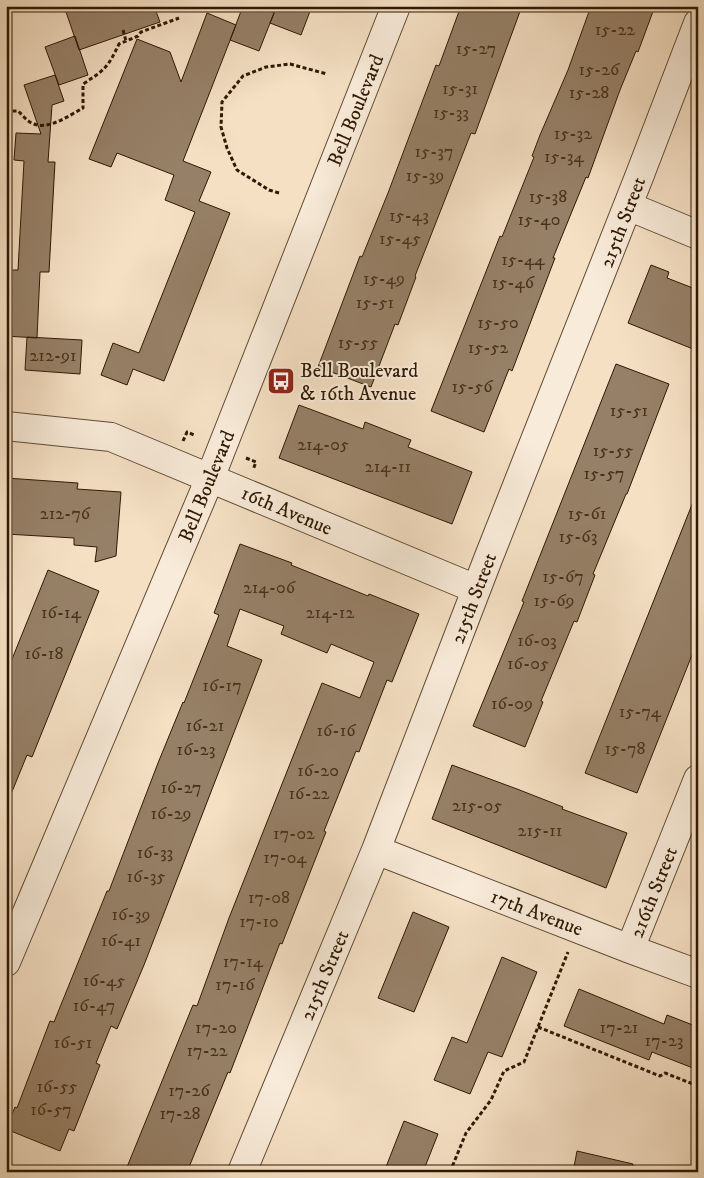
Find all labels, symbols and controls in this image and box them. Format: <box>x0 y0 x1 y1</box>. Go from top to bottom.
house number: 15-22 <box>595 19 635 41</box>
house number: 15-27 <box>456 38 496 60</box>
street label: Bell Boulevard <box>323 51 390 170</box>
house number: 15-26 <box>579 59 620 81</box>
house number: 15-31 <box>442 78 478 100</box>
house number: 15-28 <box>569 82 609 104</box>
house number: 15-33 <box>433 102 469 124</box>
house number: 15-32 <box>554 123 592 145</box>
house number: 15-37 <box>415 141 453 163</box>
house number: 15-34 <box>544 146 585 168</box>
house number: 15-39 <box>406 165 444 187</box>
street label: 215th Street <box>595 173 652 272</box>
house number: 15-38 <box>529 186 567 208</box>
house number: 15-43 <box>389 205 429 227</box>
house number: 15-40 <box>518 209 560 231</box>
house number: 15-45 <box>379 228 421 250</box>
house number: 15-44 <box>501 249 545 271</box>
house number: 15-49 <box>363 268 405 290</box>
house number: 15-46 <box>492 272 535 294</box>
house number: 15-51 <box>356 292 394 314</box>
house number: 15-50 <box>477 312 519 334</box>
house number: 15-55 <box>338 332 378 354</box>
house number: 15-52 <box>468 337 508 359</box>
house number: 212-91 <box>29 345 77 367</box>
place label: Bell Boulevard & 16th Avenue <box>300 359 418 407</box>
bus stop icon: Bell Boulevard & 16th Avenue <box>266 366 296 396</box>
house number: 15-56 <box>451 376 493 398</box>
house number: 15-51 <box>610 400 648 422</box>
street label: Bell Boulevard <box>174 427 241 546</box>
house number: 214-05 <box>297 434 349 456</box>
house number: 15-55 <box>593 440 633 462</box>
house number: 214-11 <box>365 456 411 478</box>
house number: 15-57 <box>583 463 625 485</box>
street label: 16th Avenue <box>237 481 336 542</box>
house number: 212-76 <box>40 503 91 525</box>
house number: 15-61 <box>568 503 606 525</box>
house number: 15-63 <box>559 526 597 548</box>
street label: 215th Street <box>446 549 503 648</box>
house number: 15-67 <box>542 566 584 588</box>
house number: 214-06 <box>243 577 296 599</box>
house number: 15-69 <box>533 590 575 612</box>
house number: 16-14 <box>41 602 82 624</box>
house number: 214-12 <box>306 602 354 624</box>
house number: 16-03 <box>517 630 557 652</box>
house number: 16-18 <box>25 643 63 665</box>
house number: 16-05 <box>507 653 549 675</box>
house number: 16-17 <box>202 675 242 697</box>
house number: 16-09 <box>491 693 533 715</box>
house number: 15-74 <box>619 701 662 723</box>
house number: 16-21 <box>186 715 224 737</box>
house number: 16-16 <box>316 720 356 742</box>
house number: 15-78 <box>604 738 646 760</box>
house number: 16-23 <box>177 739 215 761</box>
house number: 16-20 <box>297 760 339 782</box>
house number: 16-27 <box>160 777 202 799</box>
house number: 16-22 <box>289 783 330 805</box>
house number: 215-05 <box>452 795 502 817</box>
house number: 16-29 <box>150 803 192 825</box>
house number: 215-11 <box>518 820 562 842</box>
house number: 17-02 <box>273 823 315 845</box>
house number: 16-33 <box>137 842 173 864</box>
street label: 216th Street <box>625 843 684 942</box>
house number: 17-04 <box>263 847 307 869</box>
house number: 16-35 <box>127 866 165 888</box>
street label: 17th Avenue <box>487 884 586 942</box>
house number: 17-08 <box>248 887 290 909</box>
house number: 16-39 <box>112 904 150 926</box>
house number: 17-10 <box>239 911 279 933</box>
street label: 215th Street <box>295 927 356 1024</box>
house number: 16-41 <box>101 930 141 952</box>
house number: 17-14 <box>223 951 264 973</box>
house number: 16-45 <box>83 970 125 992</box>
house number: 17-16 <box>215 974 255 996</box>
house number: 16-47 <box>73 995 115 1017</box>
house number: 17-20 <box>195 1017 237 1039</box>
house number: 17-21 <box>600 1017 638 1039</box>
house number: 17-23 <box>645 1030 683 1052</box>
house number: 16-51 <box>54 1032 92 1054</box>
house number: 17-22 <box>186 1040 228 1062</box>
house number: 16-55 <box>36 1076 78 1098</box>
house number: 17-26 <box>168 1080 210 1102</box>
house number: 16-57 <box>30 1099 72 1121</box>
house number: 17-28 <box>159 1103 201 1125</box>

